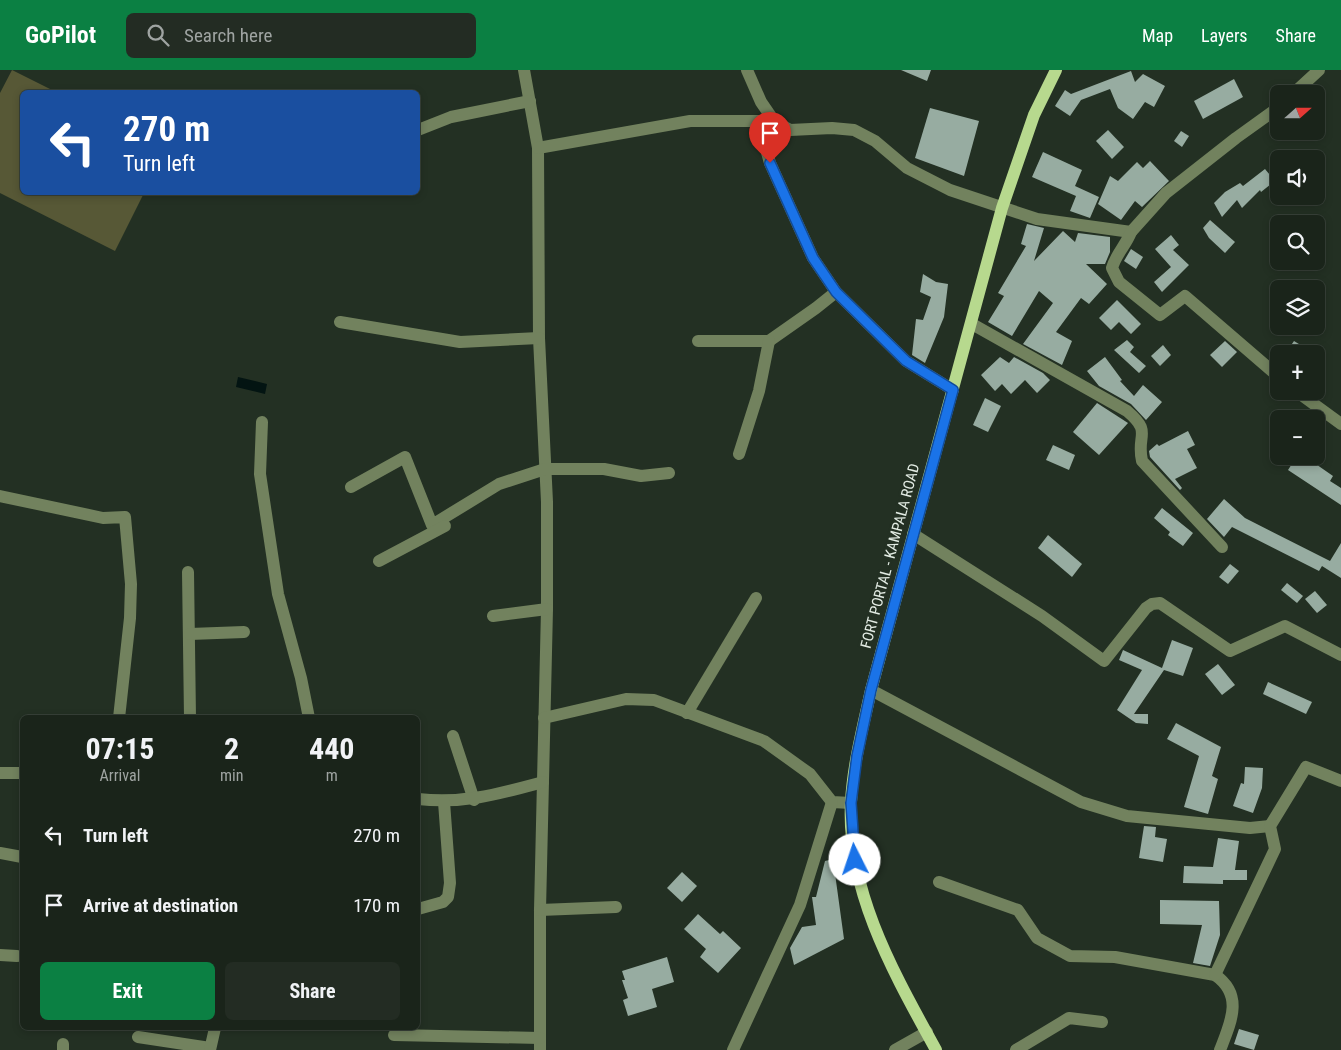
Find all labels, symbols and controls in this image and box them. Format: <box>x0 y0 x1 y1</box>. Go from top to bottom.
search box <box>126 13 476 58</box>
text: GoPilot <box>25 21 96 49</box>
icon: search <box>144 21 172 49</box>
text: Search here <box>184 24 272 47</box>
text: Map <box>1142 25 1173 46</box>
text: Layers <box>1201 25 1248 46</box>
text: Share <box>1276 25 1316 46</box>
north arrow <box>1270 85 1325 140</box>
map controls <box>1270 85 1325 465</box>
text: 270 m <box>123 109 210 150</box>
icon: left <box>40 110 105 175</box>
pin <box>749 112 791 163</box>
icon: arrive <box>756 119 784 147</box>
button: sound <box>1270 150 1325 205</box>
text: Turn left <box>123 151 195 176</box>
button: search <box>1270 215 1325 270</box>
button: layers <box>1270 280 1325 335</box>
button: + <box>1270 345 1325 400</box>
button: − <box>1270 410 1325 465</box>
street label: FORT PORTAL - KAMPALA ROAD <box>857 462 923 650</box>
text: 07:15 <box>86 731 154 766</box>
text: 2 <box>224 731 239 766</box>
text: 440 <box>309 731 354 766</box>
text: Arrival <box>100 766 140 785</box>
text: min <box>220 766 243 785</box>
text: m <box>326 766 338 785</box>
icon: left <box>40 821 68 849</box>
text: Turn left <box>83 824 148 847</box>
text: 270 m <box>353 824 400 847</box>
position arrow <box>828 833 880 885</box>
icon: arrive <box>40 891 68 919</box>
text: Arrive at destination <box>83 894 238 917</box>
text: 170 m <box>353 894 400 917</box>
button: Exit <box>40 962 215 1020</box>
button: Share <box>225 962 400 1020</box>

